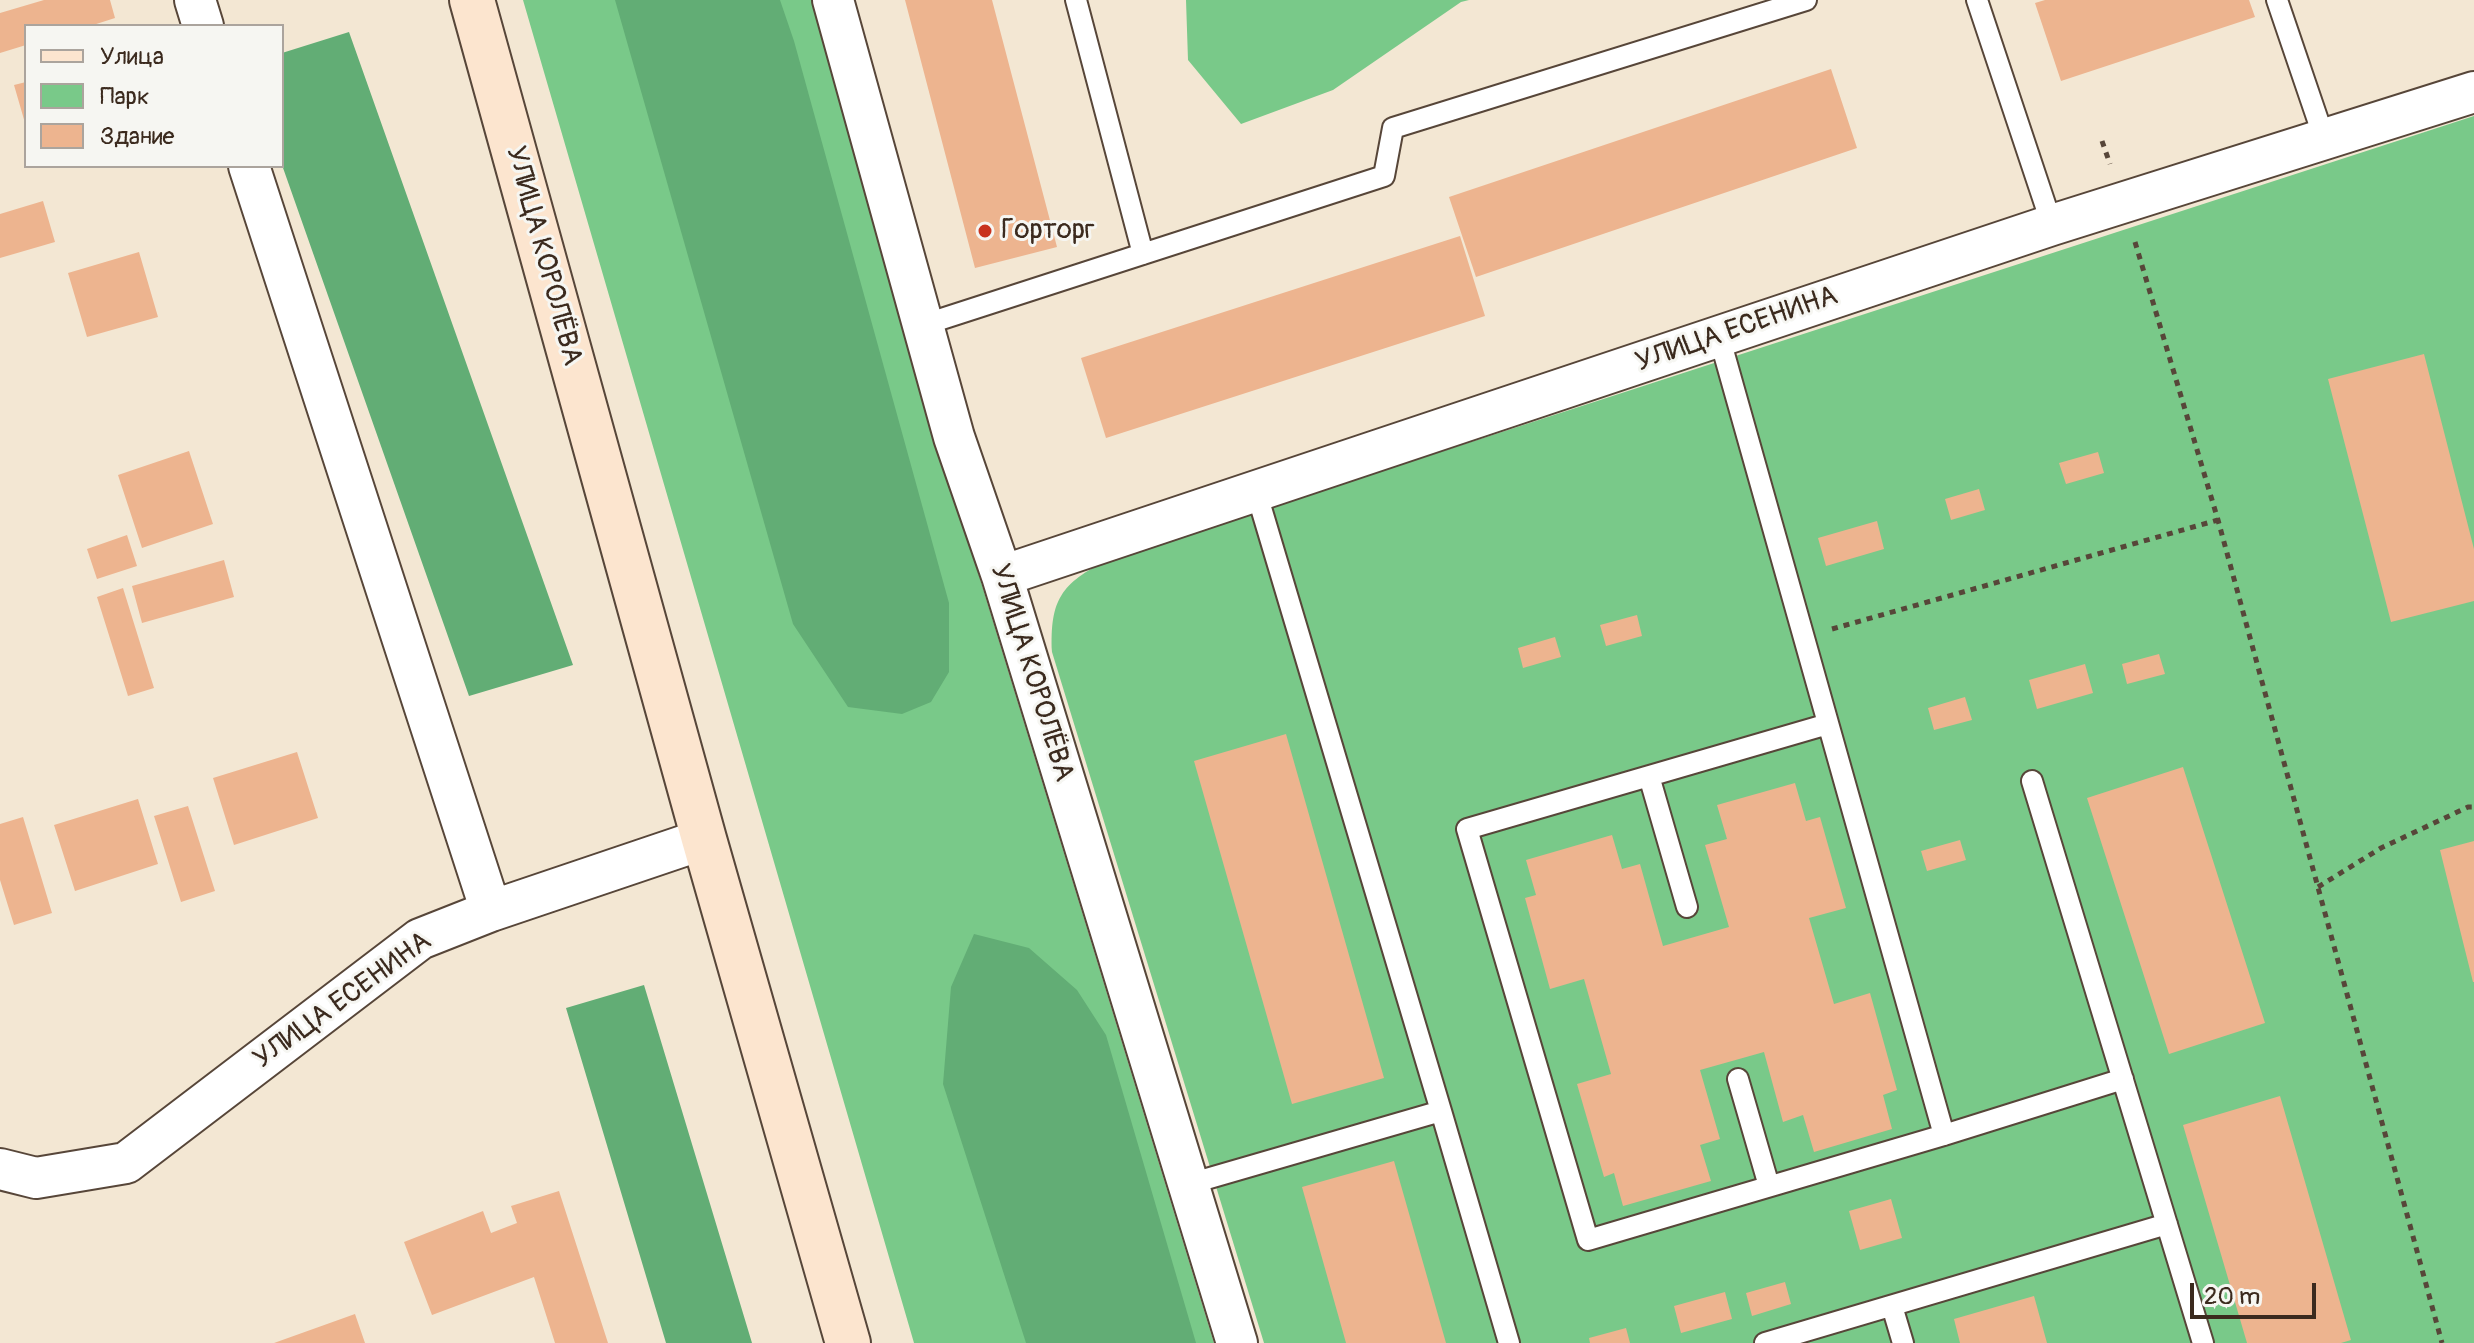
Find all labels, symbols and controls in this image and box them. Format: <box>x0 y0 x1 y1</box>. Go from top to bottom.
legend <box>24 24 284 168</box>
text: Улица <box>100 42 164 71</box>
text: Парк <box>100 82 149 111</box>
text: Здание <box>100 122 174 151</box>
street label: УЛИЦА КОРОЛЁВА <box>498 143 588 369</box>
place label: Горторг <box>1001 214 1094 248</box>
marker: Горторг <box>976 222 994 240</box>
street label: УЛИЦА ЕСЕНИНА <box>1632 280 1842 380</box>
street label: УЛИЦА КОРОЛЁВА <box>982 560 1080 786</box>
street label: УЛИЦА ЕСЕНИНА <box>248 925 438 1077</box>
scale bar <box>2194 1267 2320 1317</box>
text: 20 m <box>2204 1282 2260 1311</box>

